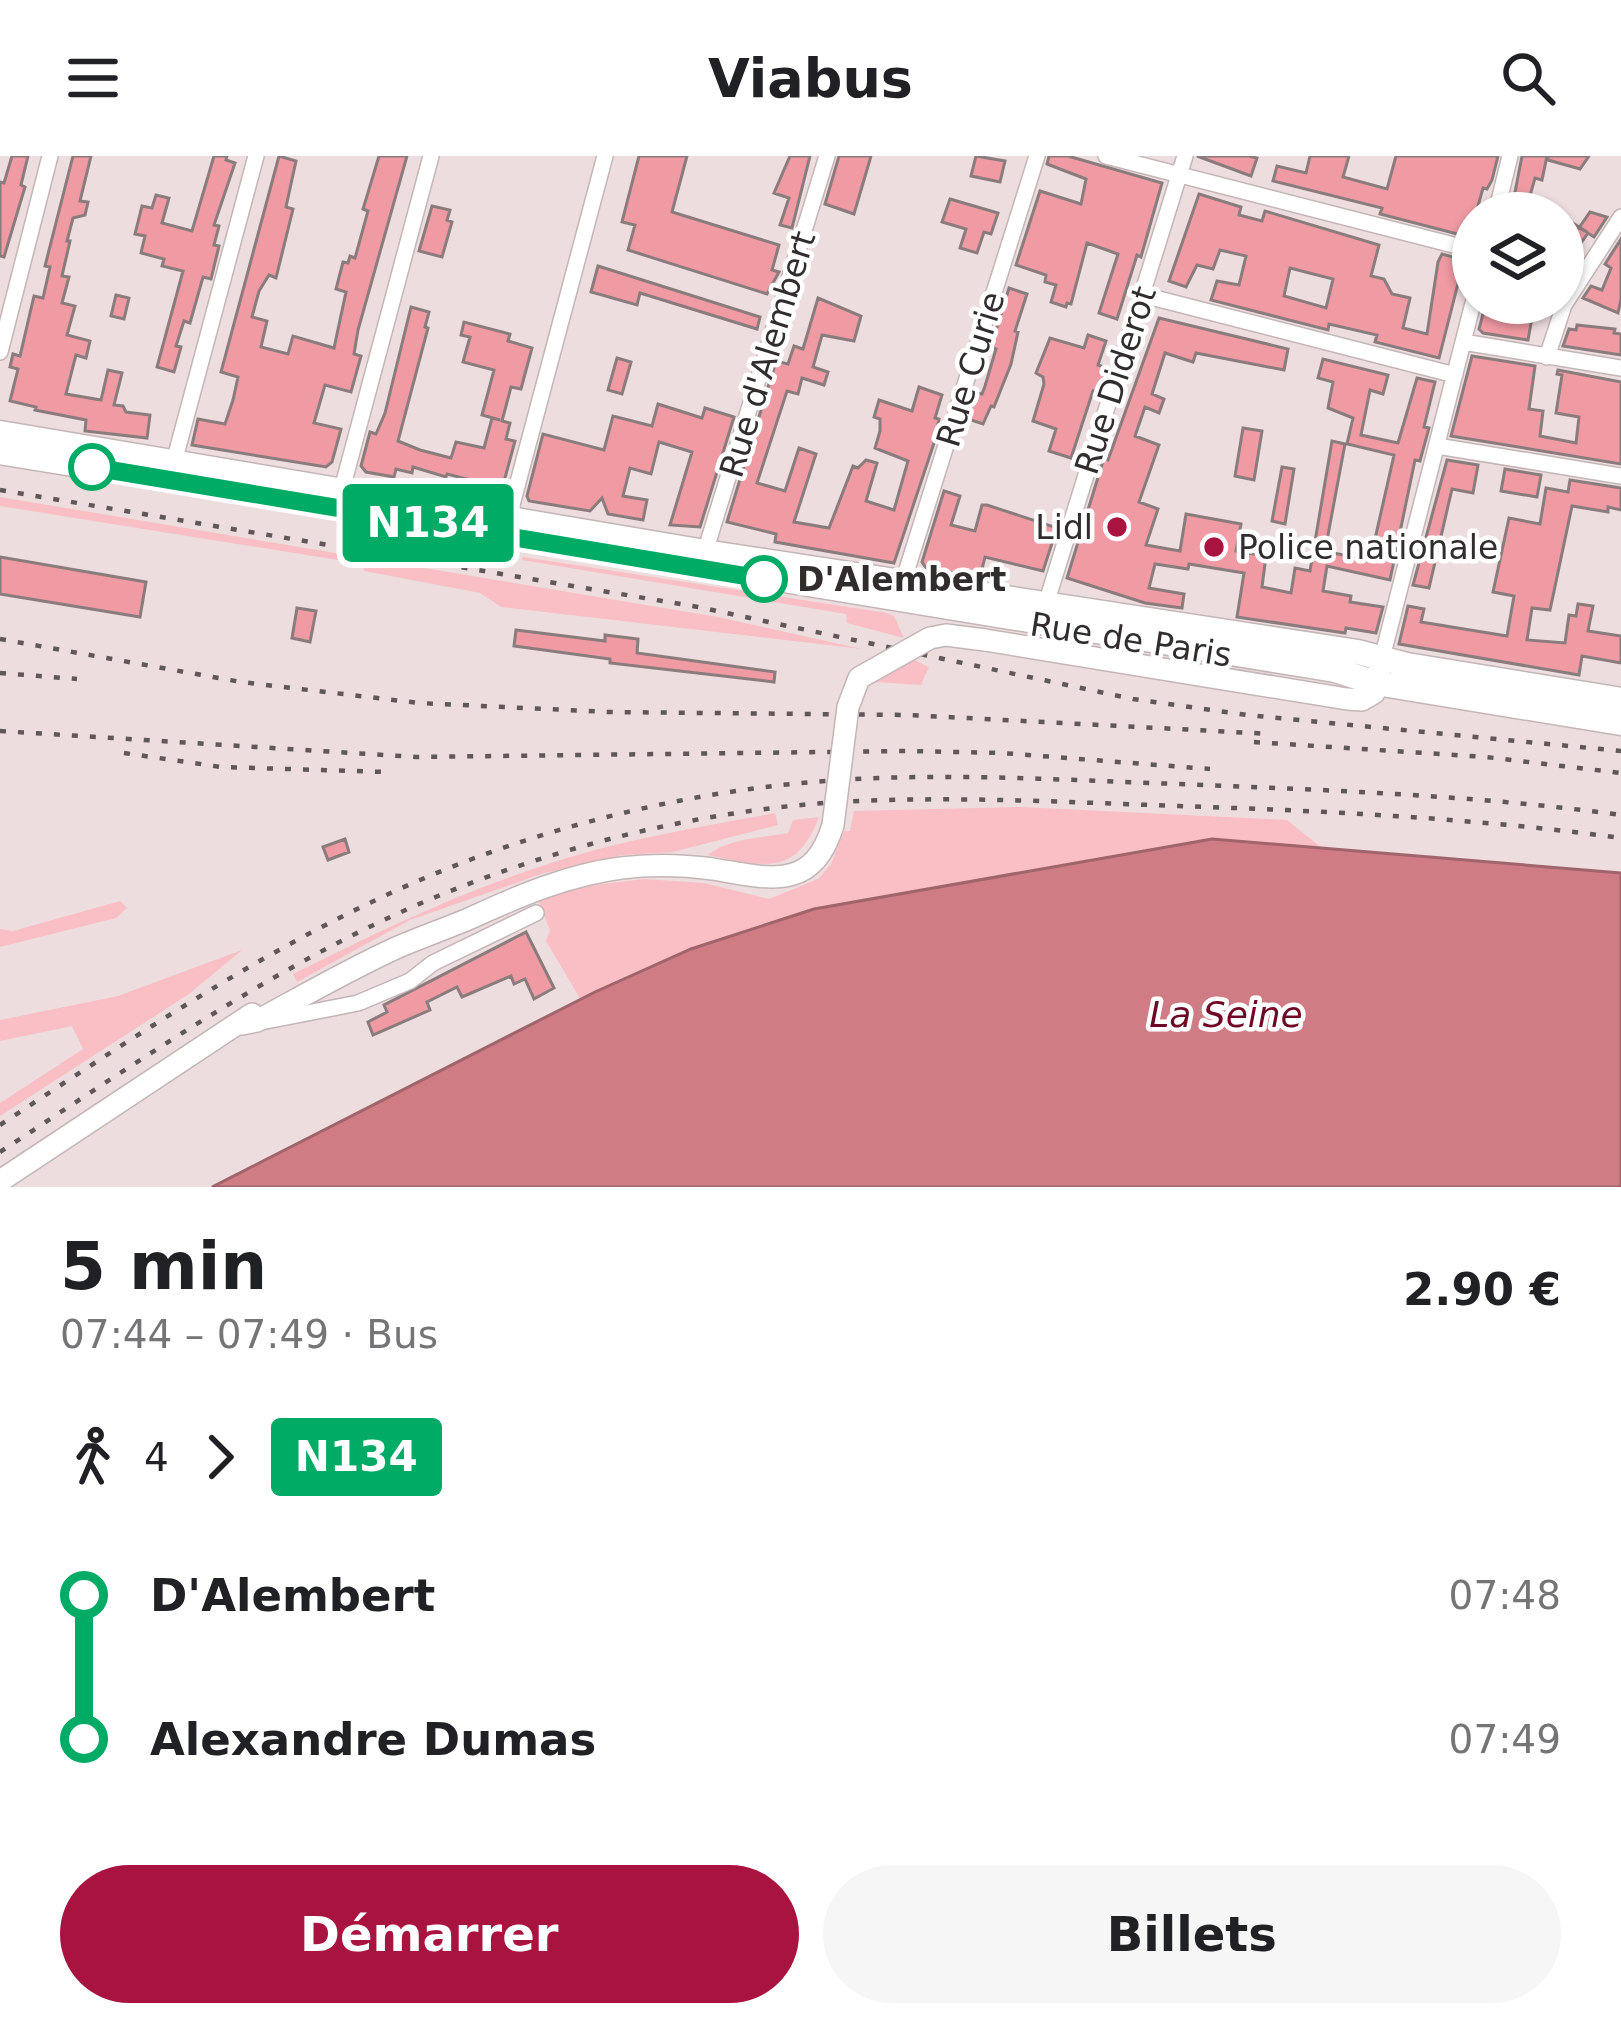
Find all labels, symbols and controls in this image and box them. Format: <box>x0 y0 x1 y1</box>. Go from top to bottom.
icon: menu <box>60 45 126 111</box>
icon: search <box>1495 45 1561 111</box>
text: Viabus <box>708 47 913 110</box>
map controls <box>1452 192 1584 324</box>
button: layers <box>1452 192 1584 324</box>
street label: Rue d'Alembert <box>712 226 823 482</box>
street label: Rue Diderot <box>1067 281 1164 479</box>
street label: Rue Curie <box>928 287 1013 451</box>
unlabelled marker <box>70 445 114 489</box>
line badge: N134 <box>344 484 512 562</box>
text: N134 <box>367 498 489 547</box>
place label: Lidl <box>1035 508 1093 547</box>
marker: Lidl <box>1104 514 1130 540</box>
place label: Police nationale <box>1238 528 1498 567</box>
marker: Police nationale <box>1201 534 1227 560</box>
marker: D'Alembert <box>742 557 786 601</box>
place label: D'Alembert <box>797 560 1006 599</box>
street label: Rue de Paris <box>1027 604 1234 675</box>
water label: La Seine <box>1149 994 1303 1035</box>
text: 5 min <box>60 1228 267 1305</box>
text: 2.90 € <box>1403 1263 1561 1316</box>
text: 07:44 – 07:49 · Bus <box>60 1312 438 1357</box>
icon: walk <box>60 1424 126 1490</box>
icon: forward <box>187 1424 253 1490</box>
text: N134 <box>295 1432 418 1481</box>
text: 4 <box>144 1435 169 1480</box>
text: D'Alembert <box>150 1569 435 1622</box>
text: 07:48 <box>1449 1573 1561 1618</box>
text: Alexandre Dumas <box>150 1713 596 1766</box>
text: 07:49 <box>1449 1717 1561 1762</box>
button: Démarrer <box>60 1865 799 2003</box>
button: Billets <box>823 1865 1561 2003</box>

